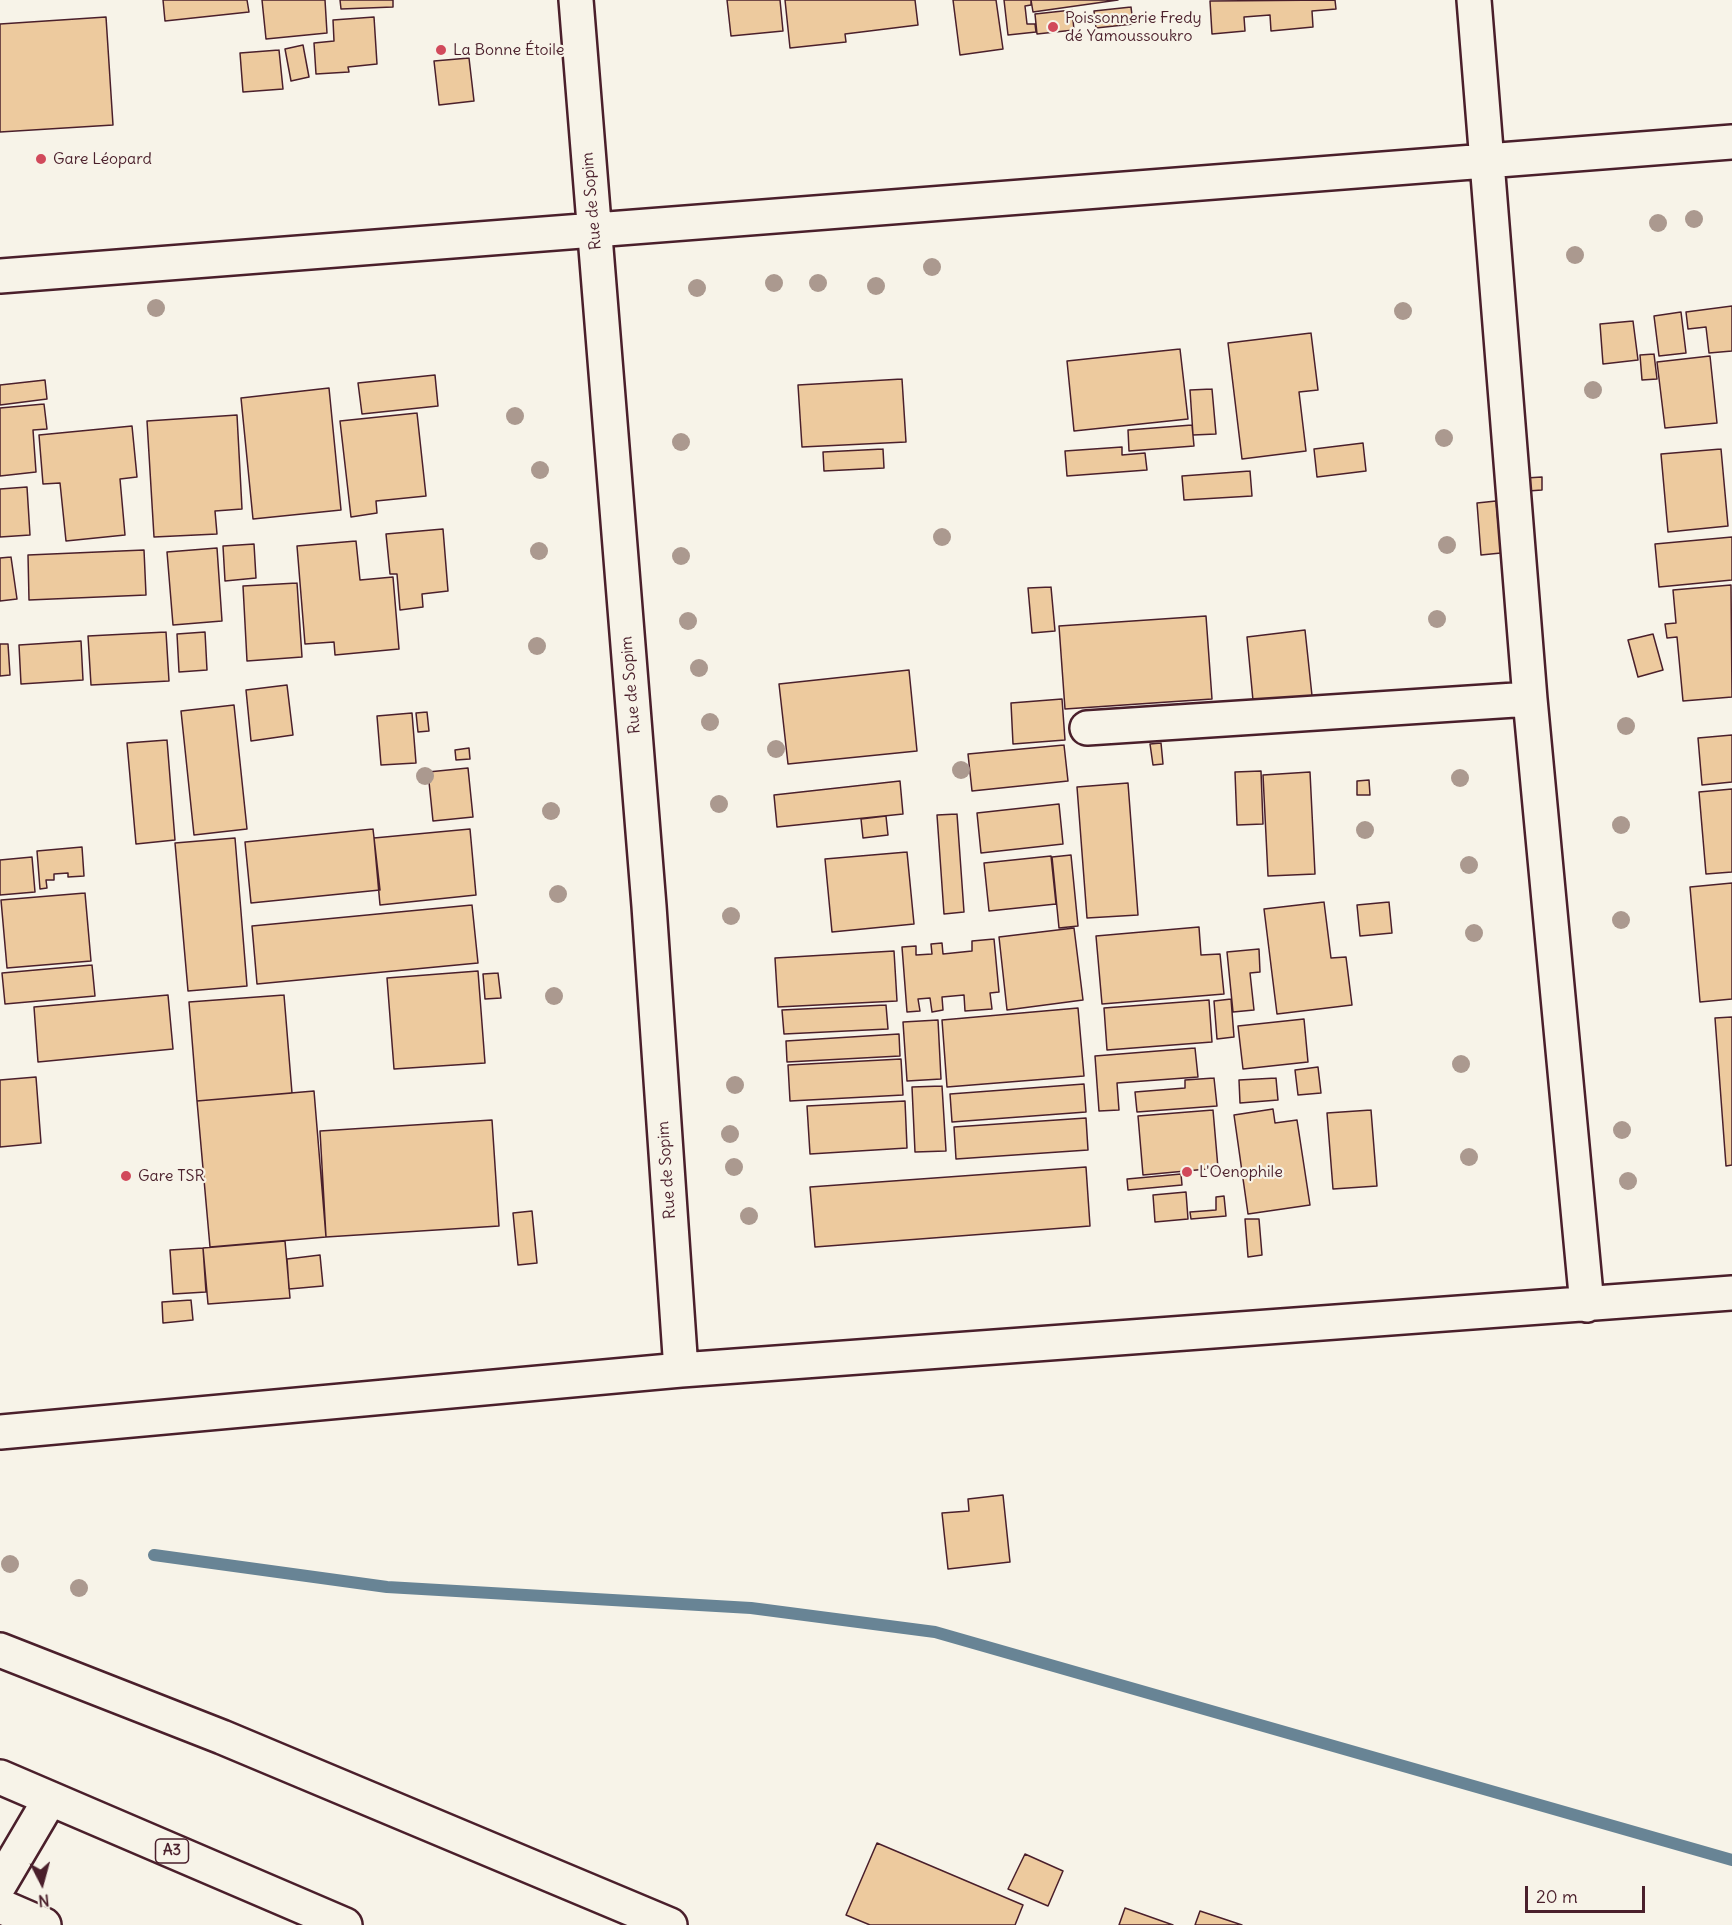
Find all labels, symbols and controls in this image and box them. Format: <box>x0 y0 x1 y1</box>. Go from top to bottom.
place label: Poissonnerie Fredy dé Yamoussoukro <box>1065 8 1202 46</box>
marker: Poissonnerie Fredy dé Yamoussoukro <box>1046 20 1060 34</box>
place label: La Bonne Étoile <box>453 40 564 60</box>
marker: La Bonne Étoile <box>434 43 448 57</box>
place label: Gare Léopard <box>53 149 152 169</box>
street label: Rue de Sopim <box>578 151 606 251</box>
marker: Gare Léopard <box>34 152 48 166</box>
street label: Rue de Sopim <box>617 635 645 735</box>
street label: Rue de Sopim <box>654 1120 680 1220</box>
place label: L'Oenophile <box>1199 1162 1283 1182</box>
marker: L'Oenophile <box>1180 1165 1194 1179</box>
place label: Gare TSR <box>138 1166 205 1186</box>
marker: Gare TSR <box>119 1169 133 1183</box>
road number: A3 <box>156 1839 188 1863</box>
north arrow <box>12 1853 72 1913</box>
scale bar <box>1528 1874 1648 1912</box>
text: 20 m <box>1536 1885 1578 1908</box>
text: N <box>37 1890 50 1911</box>

